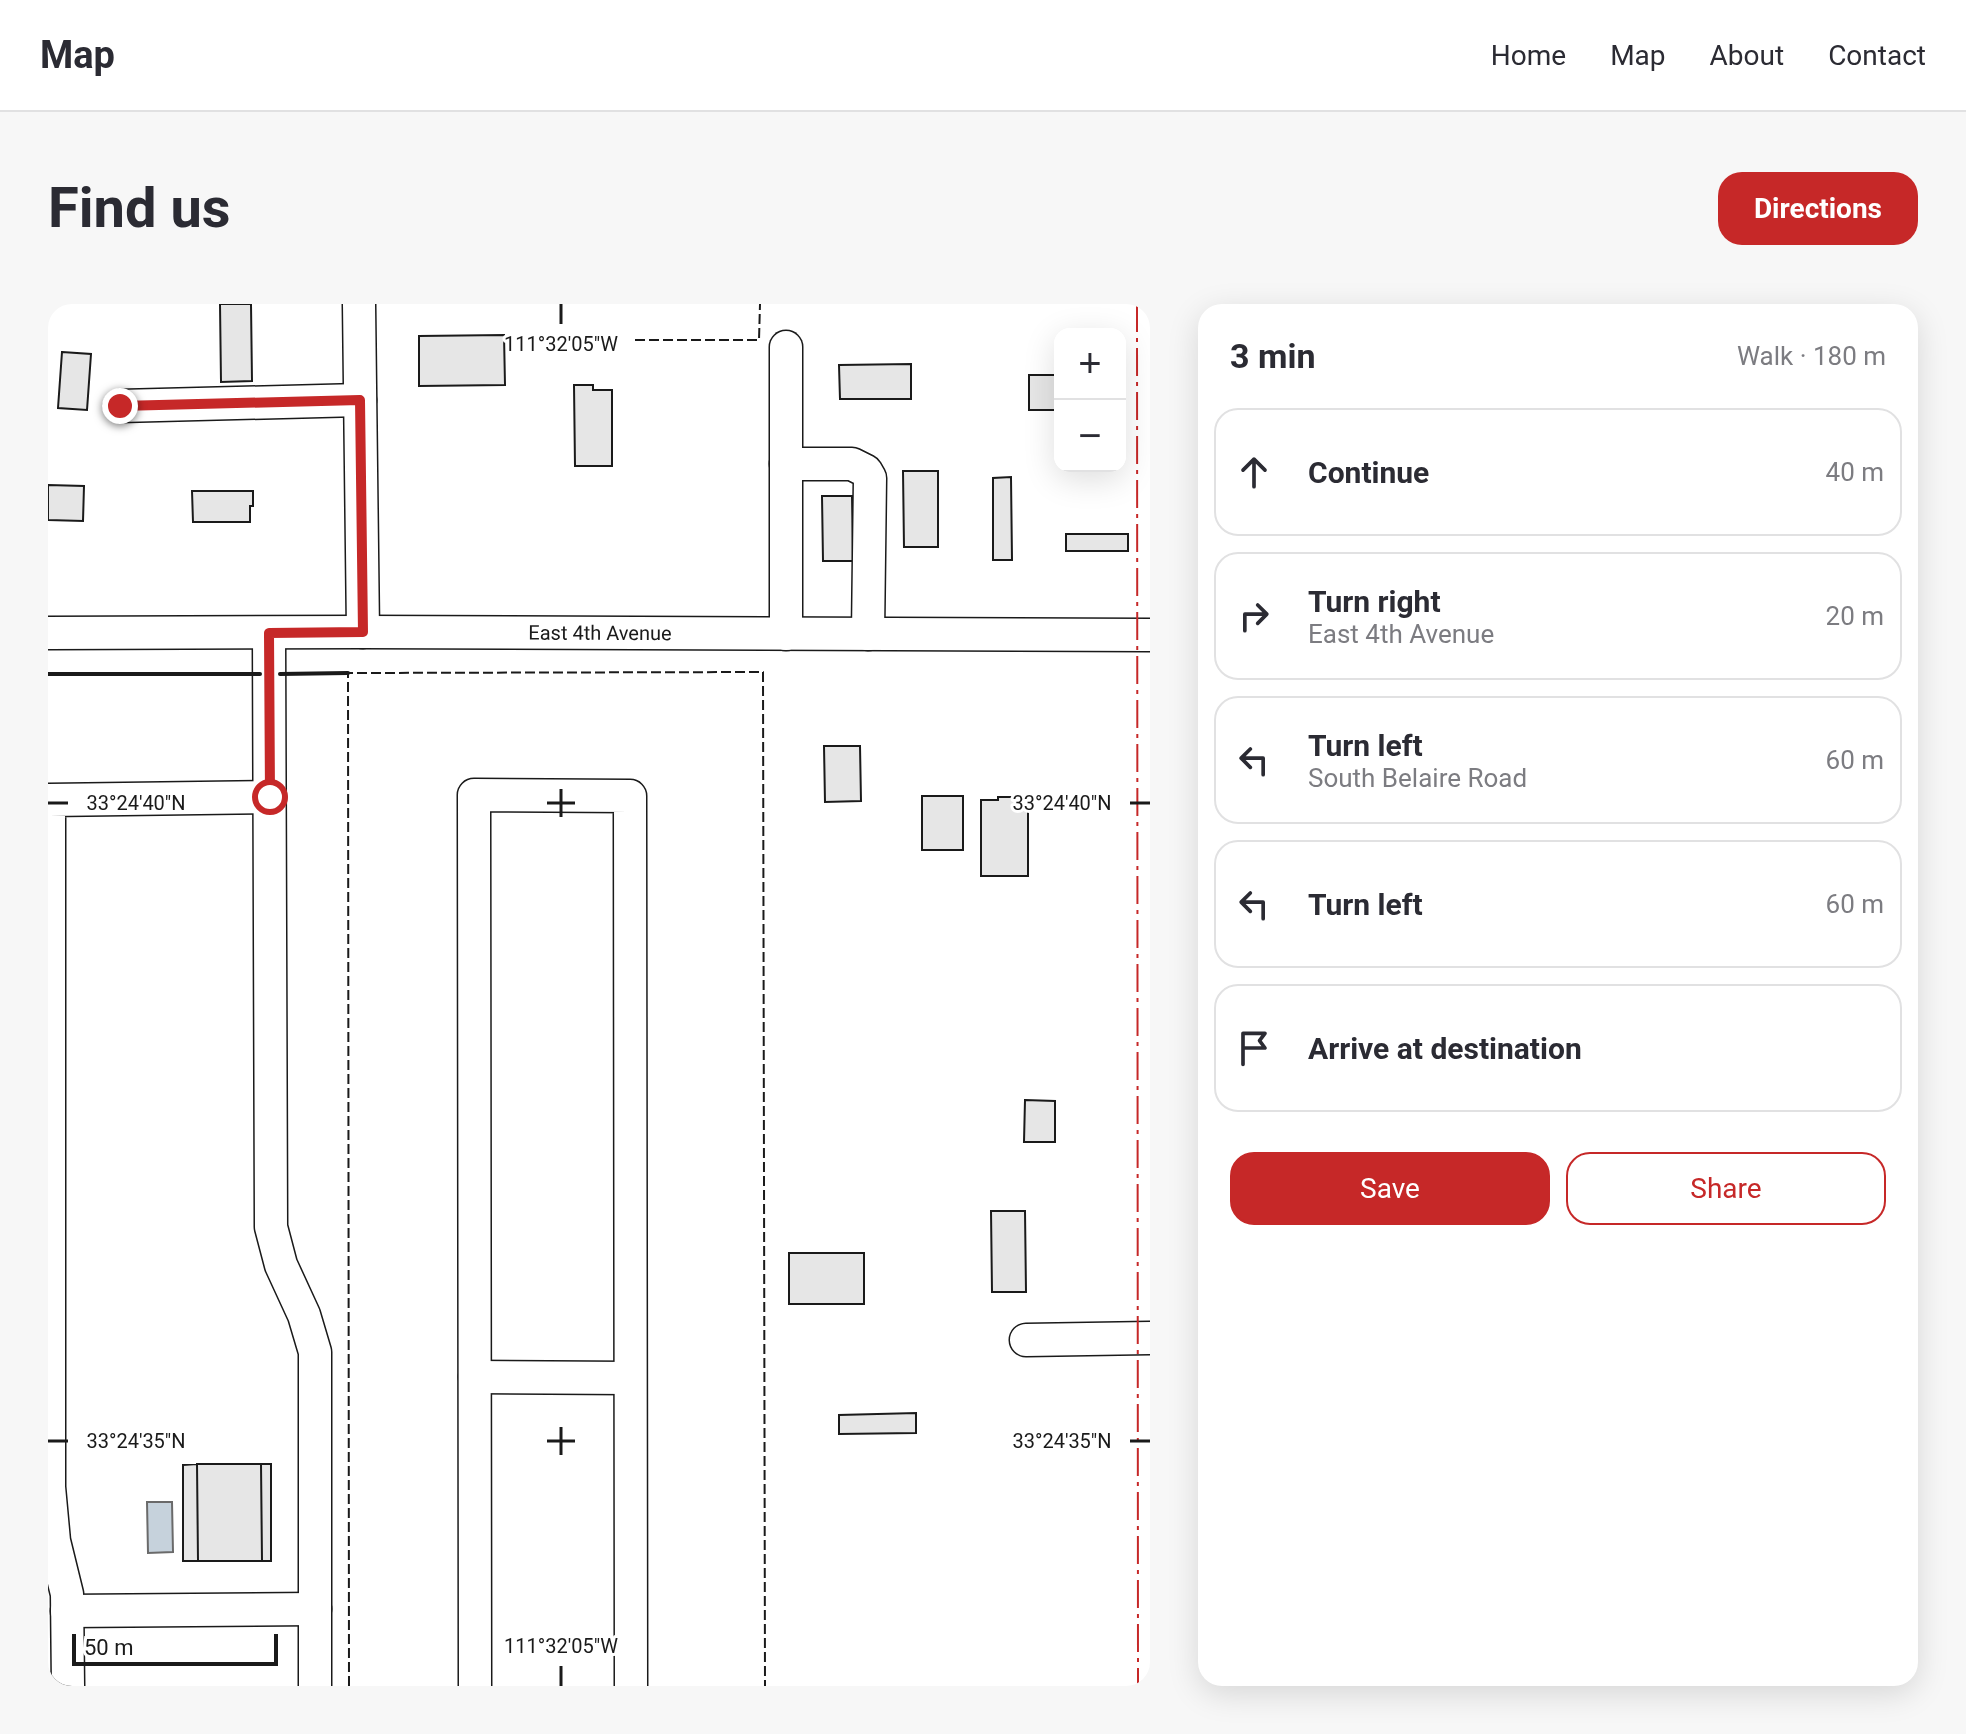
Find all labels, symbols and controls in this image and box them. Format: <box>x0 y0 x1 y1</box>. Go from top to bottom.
text: Map <box>40 33 115 77</box>
text: Home <box>1491 39 1566 72</box>
text: Map <box>1610 39 1666 72</box>
text: About <box>1710 39 1784 72</box>
text: Contact <box>1828 39 1926 72</box>
button: Directions <box>1718 172 1918 245</box>
text: Find us <box>48 175 231 241</box>
map controls <box>1054 328 1126 472</box>
button: + <box>1054 328 1126 400</box>
text: 111°32'05"W <box>504 332 618 356</box>
text: 3 min <box>1230 336 1315 376</box>
text: Walk · 180 m <box>1737 341 1886 371</box>
route end <box>102 388 138 424</box>
button: − <box>1054 400 1126 472</box>
icon: ahead <box>1232 450 1276 494</box>
text: Continue <box>1308 455 1429 490</box>
text: 40 m <box>1826 457 1884 487</box>
text: Turn right <box>1308 584 1441 619</box>
icon: right <box>1232 594 1276 638</box>
text: 20 m <box>1826 601 1884 631</box>
text: East 4th Avenue <box>1308 619 1494 649</box>
street label: East 4th Avenue <box>528 621 672 645</box>
text: Turn left <box>1308 728 1423 763</box>
icon: left <box>1232 738 1276 782</box>
text: 60 m <box>1826 745 1884 775</box>
text: South Belaire Road <box>1308 763 1527 793</box>
route start <box>252 779 288 815</box>
text: 33°24'40"N <box>86 791 186 815</box>
text: 33°24'40"N <box>1012 791 1112 815</box>
icon: left <box>1232 882 1276 926</box>
text: Turn left <box>1308 887 1423 922</box>
text: 60 m <box>1826 889 1884 919</box>
icon: arrive <box>1232 1026 1276 1070</box>
text: Arrive at destination <box>1308 1031 1582 1066</box>
button: Save <box>1230 1152 1550 1225</box>
button: Share <box>1566 1152 1886 1225</box>
text: 33°24'35"N <box>86 1429 186 1453</box>
text: 33°24'35"N <box>1012 1429 1112 1453</box>
scale bar <box>72 1630 278 1666</box>
text: 111°32'05"W <box>504 1634 618 1658</box>
text: 50 m <box>84 1635 133 1660</box>

